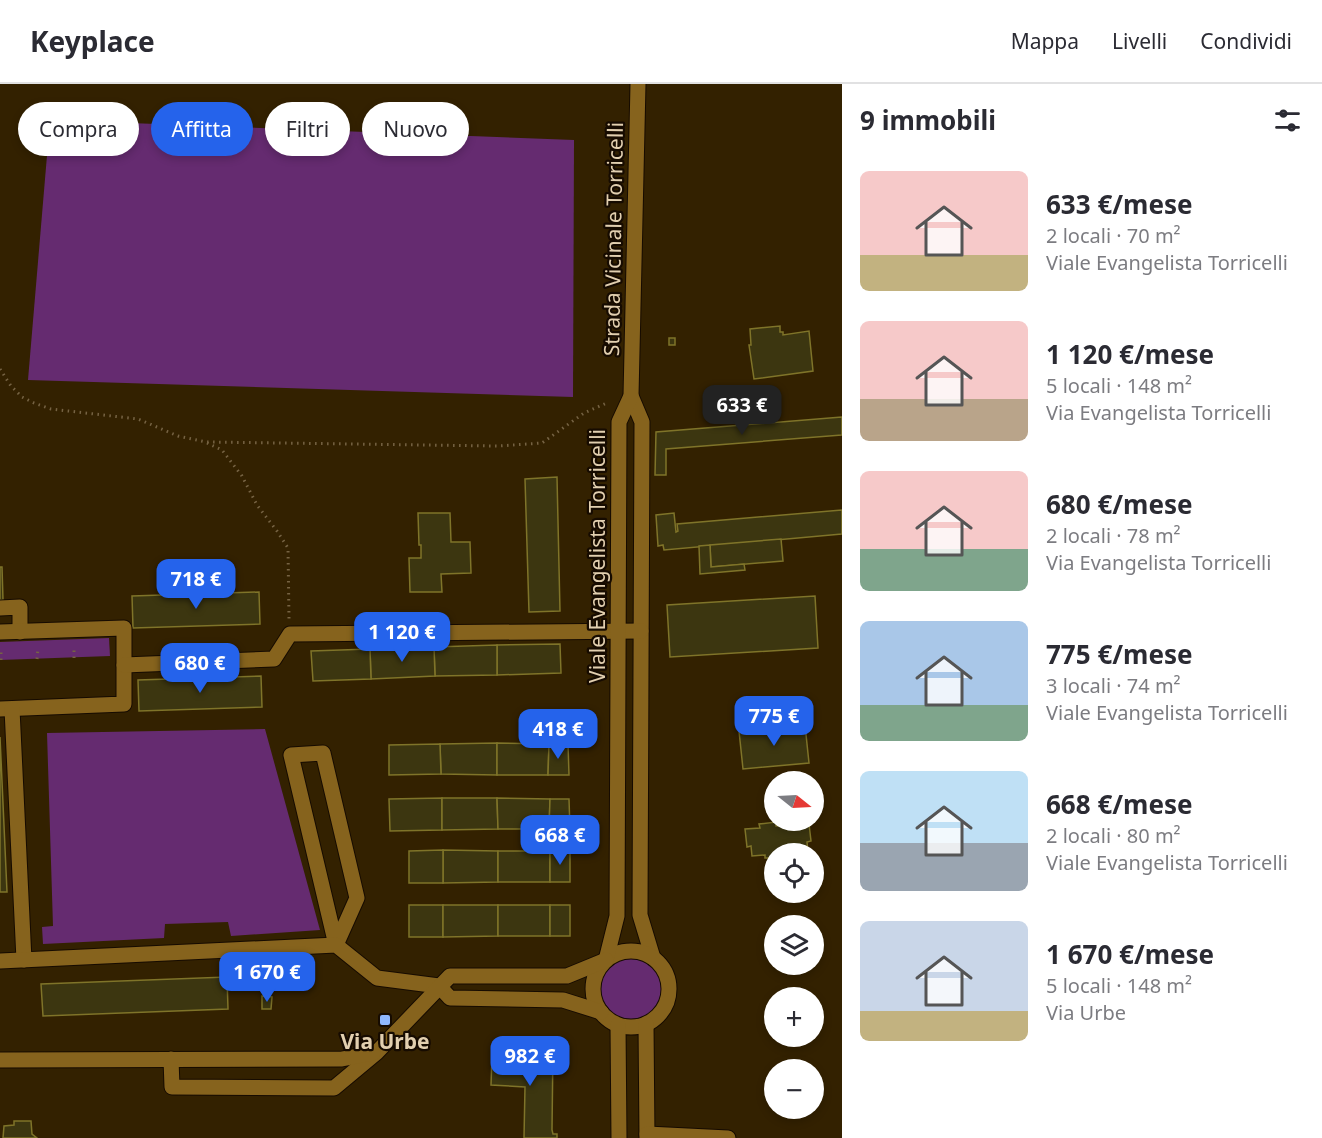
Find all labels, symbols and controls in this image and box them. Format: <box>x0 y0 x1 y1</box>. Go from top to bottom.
text: Keyplace <box>30 22 155 60</box>
text: Mappa <box>1011 27 1079 55</box>
text: Livelli <box>1112 27 1167 55</box>
text: Condividi <box>1200 27 1292 55</box>
chip: Compra <box>18 102 139 156</box>
chip: Affitta <box>151 102 253 156</box>
chip: Filtri <box>265 102 350 156</box>
chip: Nuovo <box>362 102 469 156</box>
text: 9 immobili <box>860 102 996 138</box>
icon: filters <box>1271 104 1304 137</box>
street label: Strada Vicinale Torricelli <box>597 122 629 356</box>
text: 633 €/mese <box>1046 186 1192 222</box>
icon: home <box>908 195 980 267</box>
text: 2 locali · 70 m² <box>1046 222 1181 249</box>
text: Viale Evangelista Torricelli <box>1046 249 1288 276</box>
text: 1 120 €/mese <box>1046 336 1214 372</box>
icon: home <box>908 345 980 417</box>
text: 5 locali · 148 m² <box>1046 372 1192 399</box>
pin: 633 € <box>700 385 784 436</box>
text: 633 € <box>717 391 767 418</box>
text: Via Evangelista Torricelli <box>1046 399 1271 426</box>
street label: Viale Evangelista Torricelli <box>583 429 611 683</box>
text: 680 €/mese <box>1046 486 1192 522</box>
icon: home <box>908 495 980 567</box>
text: 2 locali · 78 m² <box>1046 522 1181 549</box>
text: Via Evangelista Torricelli <box>1046 549 1271 576</box>
pin: 718 € <box>154 559 238 610</box>
text: 718 € <box>171 565 221 592</box>
pin: 1 120 € <box>347 612 457 663</box>
text: 1 120 € <box>368 618 436 645</box>
text: 775 €/mese <box>1046 636 1192 672</box>
pin: 680 € <box>158 643 242 694</box>
icon: home <box>908 645 980 717</box>
text: 680 € <box>175 649 225 676</box>
text: 3 locali · 74 m² <box>1046 672 1181 699</box>
pin: 775 € <box>732 696 816 747</box>
text: Viale Evangelista Torricelli <box>1046 699 1288 726</box>
text: 775 € <box>749 702 799 729</box>
pin: 418 € <box>516 709 600 760</box>
text: 418 € <box>533 715 583 742</box>
north arrow <box>764 771 824 831</box>
map controls <box>764 771 824 1119</box>
text: 668 €/mese <box>1046 786 1192 822</box>
icon: home <box>908 795 980 867</box>
pin: 668 € <box>518 815 602 866</box>
text: 668 € <box>535 821 585 848</box>
text: 2 locali · 80 m² <box>1046 822 1181 849</box>
button: locate <box>764 843 824 903</box>
text: Viale Evangelista Torricelli <box>1046 849 1288 876</box>
button: layers <box>764 915 824 975</box>
text: 1 670 €/mese <box>1046 936 1214 972</box>
icon: home <box>908 945 980 1017</box>
pin: 1 670 € <box>212 952 322 1003</box>
text: 1 670 € <box>233 958 301 985</box>
text: 5 locali · 148 m² <box>1046 972 1192 999</box>
button: + <box>764 987 824 1047</box>
text: Via Urbe <box>1046 999 1126 1026</box>
marker: Via Urbe <box>378 1013 392 1027</box>
place label: Via Urbe <box>340 1027 430 1055</box>
pin: 982 € <box>488 1036 572 1087</box>
text: 982 € <box>505 1042 555 1069</box>
button: − <box>764 1059 824 1119</box>

